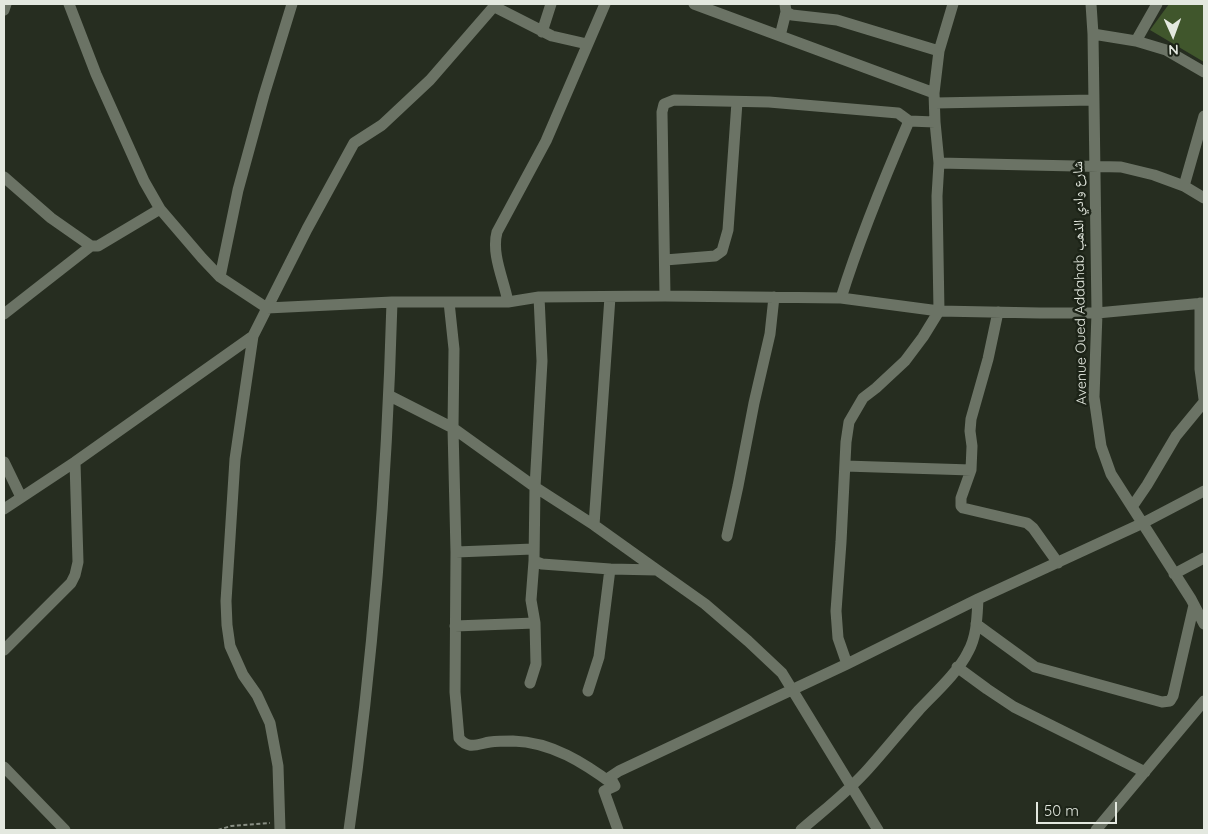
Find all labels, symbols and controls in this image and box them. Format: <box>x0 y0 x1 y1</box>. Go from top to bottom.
north arrow <box>1148 10 1198 60</box>
text: N <box>1168 41 1179 59</box>
street label: Avenue Oued Addahab شارع وادي الذهب <box>1069 161 1091 405</box>
scale bar <box>1038 792 1119 824</box>
text: 50 m <box>1044 801 1079 820</box>

